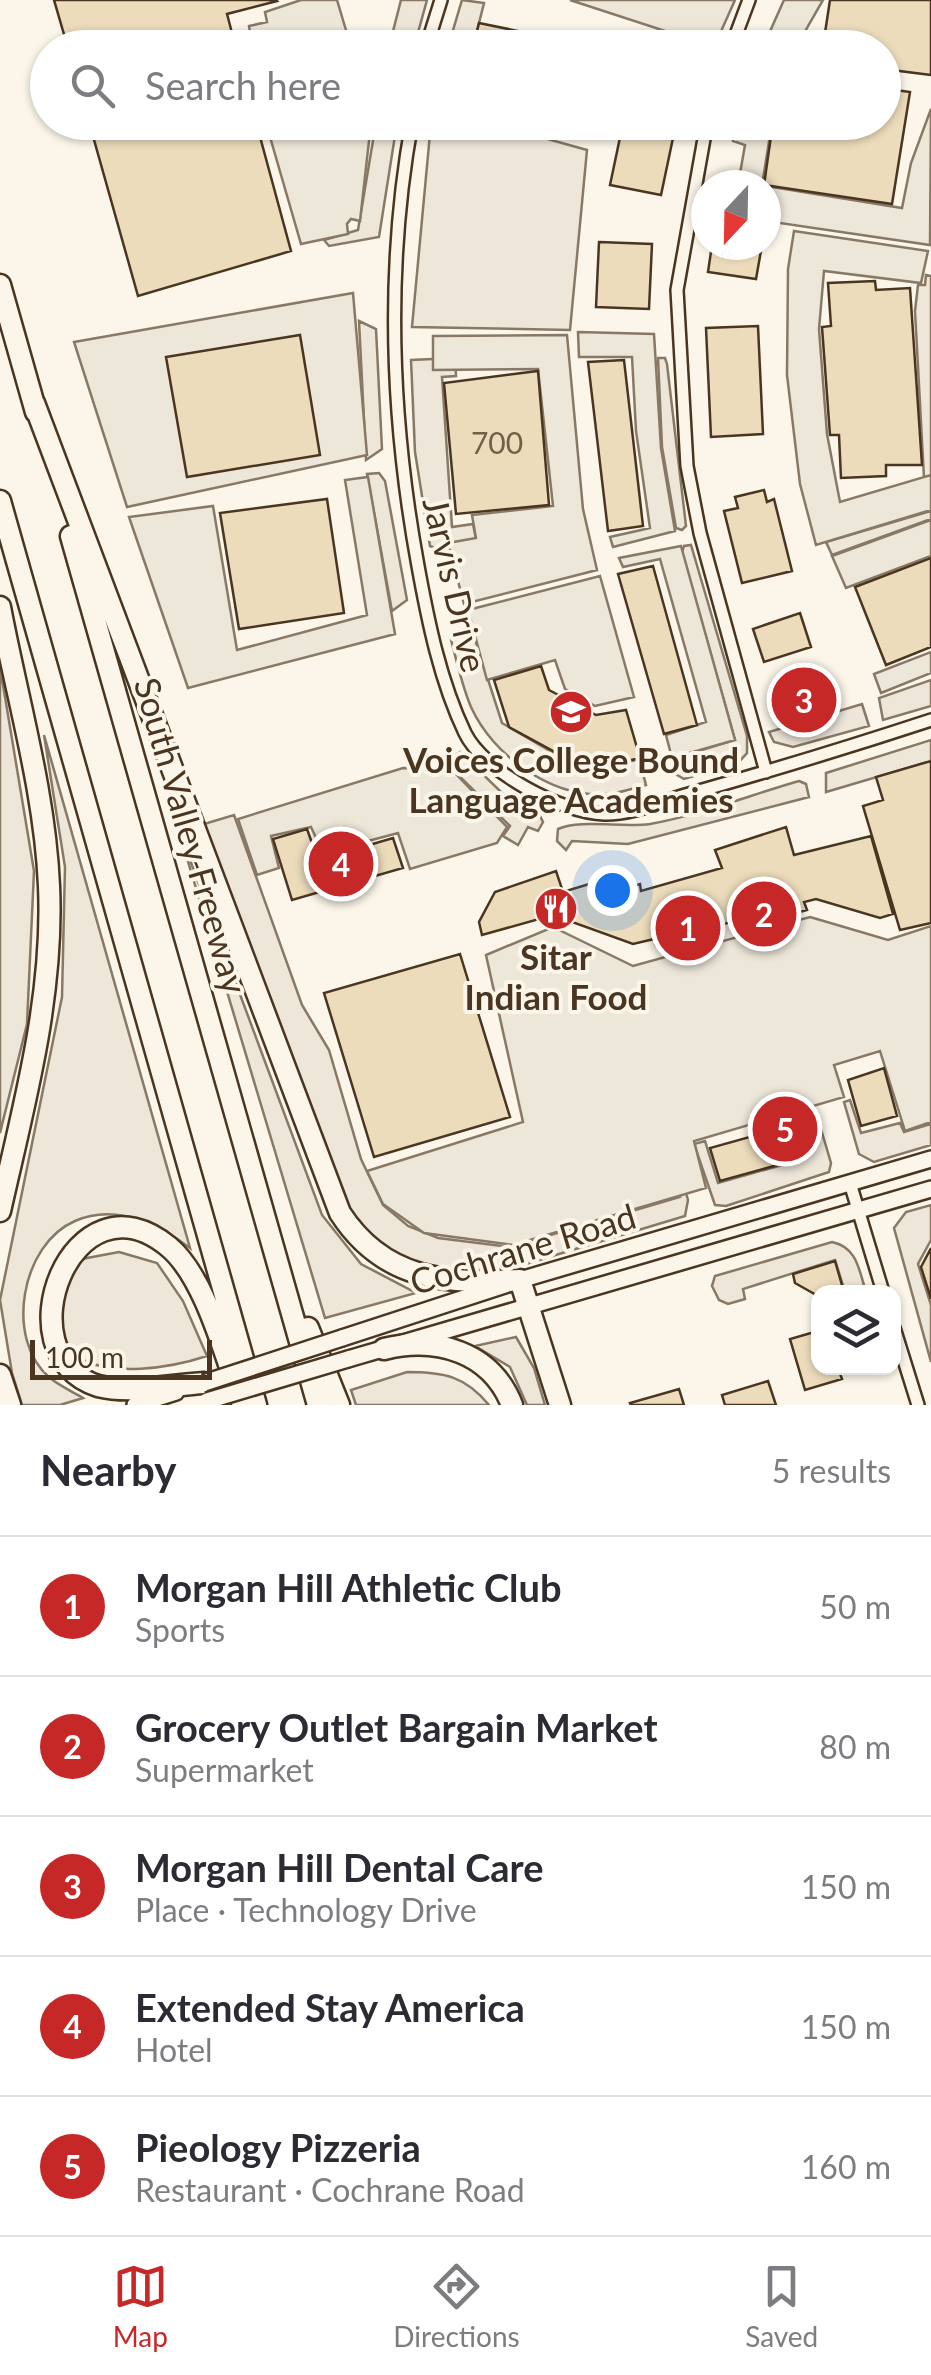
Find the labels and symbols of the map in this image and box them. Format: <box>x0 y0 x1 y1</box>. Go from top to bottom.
north arrow <box>691 170 781 260</box>
house number: 700 <box>471 424 523 460</box>
street label: Jarvis Drive <box>415 493 496 676</box>
pin: 3 <box>772 662 836 738</box>
street label: South Valley Freeway <box>127 673 257 998</box>
school or university icon: Voices College Bound Language Academies <box>548 689 594 735</box>
place label: Voices College Bound Language Academies <box>402 738 739 820</box>
pin: 4 <box>308 826 374 902</box>
your location <box>587 865 638 916</box>
pin: 2 <box>732 876 796 952</box>
restaurant icon: Sitar Indian Food <box>533 886 579 932</box>
pin: 1 <box>656 890 720 966</box>
place label: Sitar Indian Food <box>465 935 647 1017</box>
pin: 5 <box>752 1092 818 1166</box>
street label: Cochrane Road <box>405 1194 640 1302</box>
scale bar <box>30 1335 212 1380</box>

